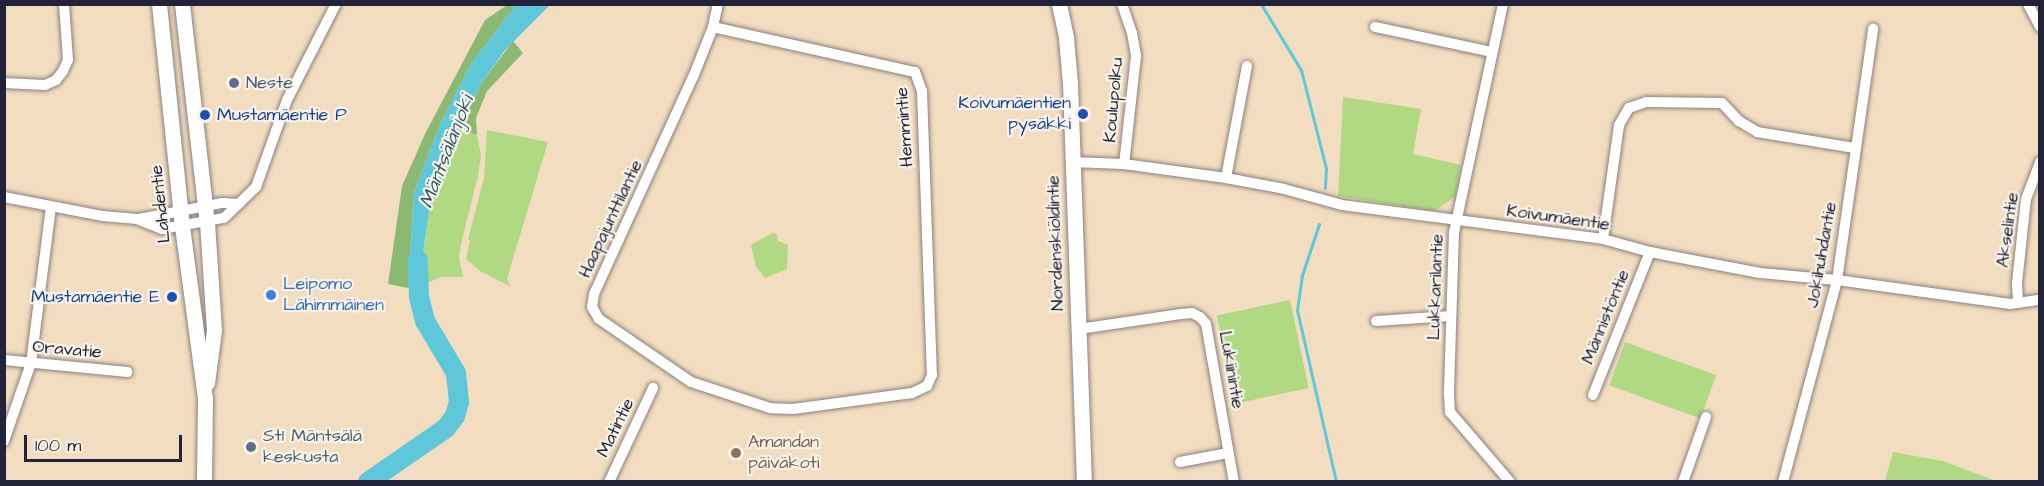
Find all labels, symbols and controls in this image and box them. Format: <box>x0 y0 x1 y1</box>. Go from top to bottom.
street label: Koulupolku <box>1100 57 1128 143</box>
place label: Neste <box>246 72 293 94</box>
marker: Neste <box>227 76 241 90</box>
street label: Hemmintie <box>891 86 919 168</box>
water label: Mäntsälänjoki <box>415 92 479 212</box>
place label: Koivumäentien pysäkki <box>958 93 1071 136</box>
place label: Mustamäentie P <box>217 104 347 126</box>
marker: Koivumäentien pysäkki <box>1076 107 1090 121</box>
marker: Mustamäentie P <box>198 108 212 122</box>
street label: Haapajunttilantie <box>574 157 648 281</box>
street label: Lahdentie <box>146 164 176 244</box>
street label: Nordenskiöldintie <box>1043 175 1069 311</box>
street label: Akselintie <box>1992 191 2024 269</box>
street label: Koivumäentie <box>1505 200 1611 236</box>
street label: Jokihuhdantie <box>1802 200 1842 310</box>
street label: Lukkarilantie <box>1423 234 1449 340</box>
street label: Männistöntie <box>1577 267 1635 367</box>
place label: Leipomo Lähimmäinen <box>283 274 384 316</box>
place label: Mustamäentie E <box>31 286 160 308</box>
marker: Leipomo Lähimmäinen <box>264 288 278 302</box>
marker: Mustamäentie E <box>165 290 179 304</box>
street label: Lukiinintie <box>1214 329 1248 411</box>
street label: Oravatie <box>32 336 102 364</box>
street label: Matintie <box>593 395 639 461</box>
scale bar <box>27 423 184 461</box>
place label: St1 Mäntsälä keskusta <box>263 426 362 468</box>
place label: Amandan päiväkoti <box>748 432 820 474</box>
text: 100 m <box>35 433 81 458</box>
marker: St1 Mäntsälä keskusta <box>244 440 258 454</box>
marker: Amandan päiväkoti <box>729 446 743 460</box>

